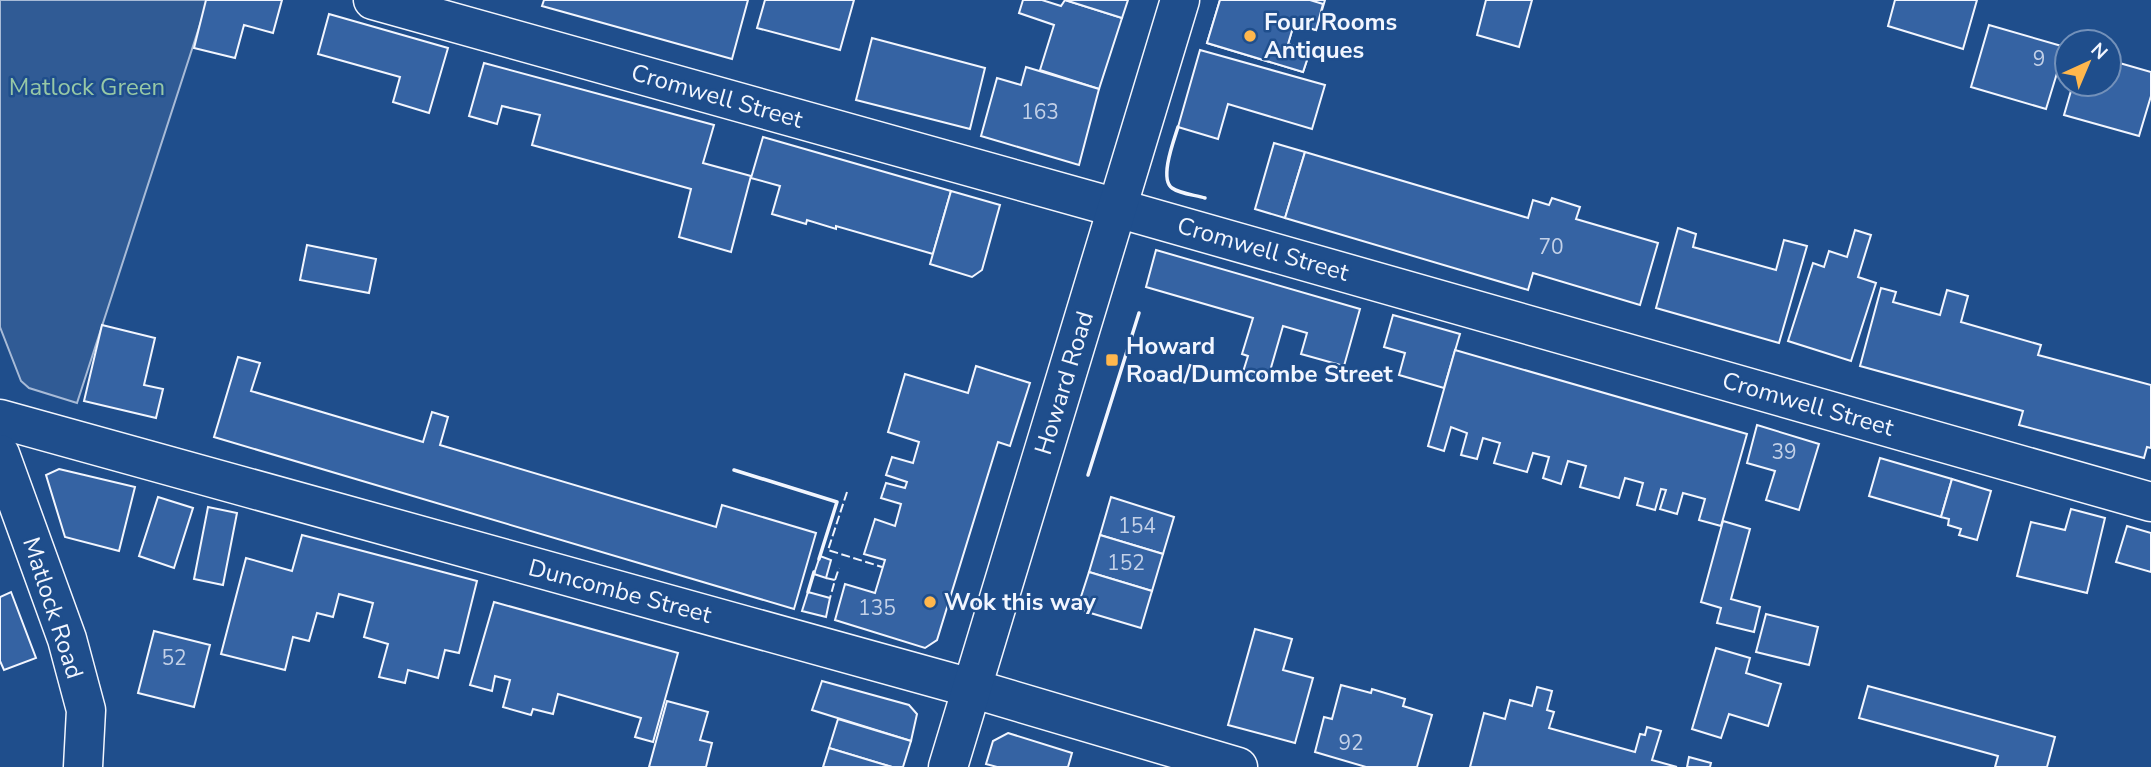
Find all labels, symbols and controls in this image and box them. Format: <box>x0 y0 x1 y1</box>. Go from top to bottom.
place label: Four Rooms Antiques <box>1264 6 1397 66</box>
marker: Four Rooms Antiques <box>1242 28 1258 44</box>
north arrow <box>2053 28 2123 98</box>
text: N <box>2085 37 2113 66</box>
house number: 9 <box>2033 45 2045 73</box>
street label: Cromwell Street <box>628 56 807 136</box>
park label: Matlock Green <box>9 71 165 103</box>
house number: 163 <box>1021 98 1059 126</box>
street label: Cromwell Street <box>1174 209 1353 289</box>
house number: 70 <box>1538 233 1564 261</box>
street label: Howard Road <box>1027 307 1101 459</box>
place label: Howard Road/Dumcombe Street <box>1126 330 1394 390</box>
marker: Howard Road/Dumcombe Street <box>1104 352 1120 368</box>
street label: Cromwell Street <box>1719 364 1898 444</box>
house number: 39 <box>1771 438 1797 466</box>
house number: 154 <box>1118 512 1156 540</box>
street label: Matlock Road <box>15 533 91 683</box>
house number: 152 <box>1107 549 1145 577</box>
street label: Duncombe Street <box>525 551 716 631</box>
place label: Wok this way <box>944 586 1096 618</box>
house number: 135 <box>858 594 896 622</box>
marker: Wok this way <box>922 594 938 610</box>
house number: 52 <box>161 644 187 672</box>
house number: 92 <box>1338 729 1364 757</box>

